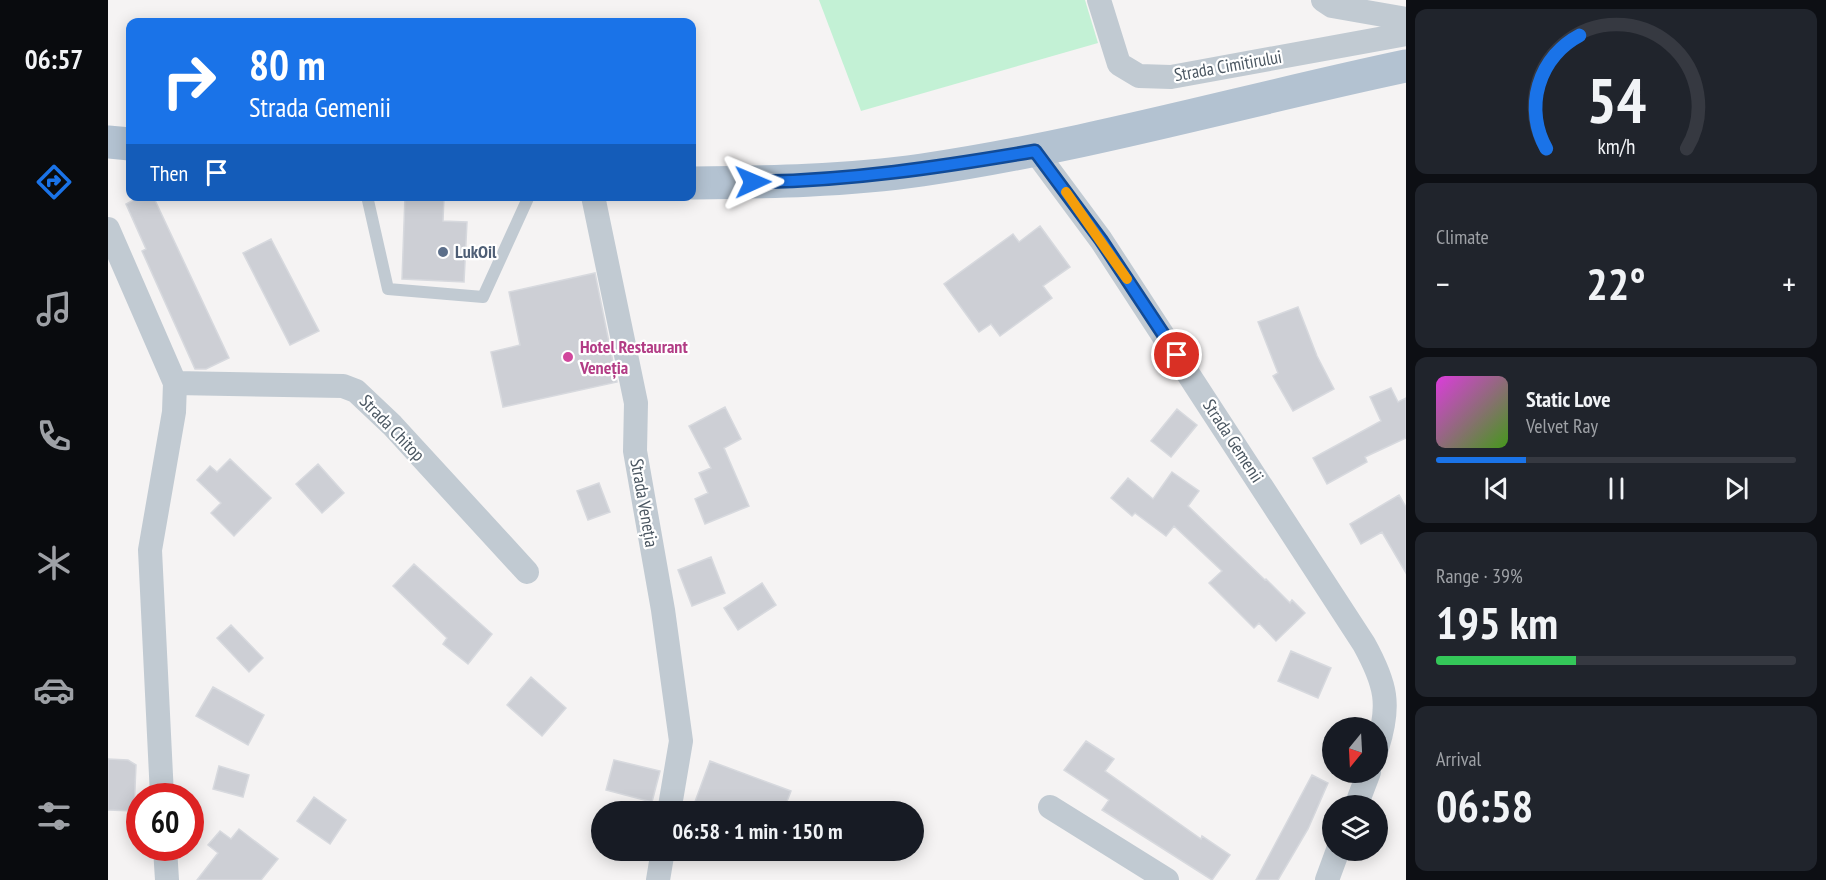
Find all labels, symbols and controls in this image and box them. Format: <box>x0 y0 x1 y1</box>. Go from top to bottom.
text: 80 m <box>249 37 326 92</box>
text: 06:57 <box>25 42 83 76</box>
icon: right <box>150 42 228 120</box>
street label: Strada Cimitirului <box>1172 45 1284 86</box>
text: 54 <box>1586 59 1646 140</box>
text: Strada Gemenii <box>249 90 391 124</box>
text: km/h <box>1597 132 1635 160</box>
position arrow <box>721 150 785 214</box>
icon: arrive <box>200 156 233 189</box>
text: Then <box>150 159 188 187</box>
icon: directions <box>33 161 75 203</box>
text: Climate <box>1436 224 1489 250</box>
place label: LukOil <box>455 240 497 263</box>
marker: LukOil <box>436 245 450 259</box>
text: 22° <box>1586 254 1646 312</box>
text: − <box>1436 262 1450 305</box>
text: + <box>1782 262 1796 305</box>
icon: music <box>33 288 75 330</box>
pin <box>1151 329 1202 380</box>
place label: Hotel Restaurant Veneția <box>579 335 688 379</box>
icon: arrive <box>1160 338 1193 371</box>
marker: Hotel Restaurant Veneția <box>561 350 575 364</box>
text: Static Love <box>1526 385 1611 413</box>
street label: Strada Chitop <box>355 389 430 466</box>
street label: Strada Gemenii <box>1198 395 1269 487</box>
text: Velvet Ray <box>1526 413 1598 439</box>
icon: phone <box>33 415 75 457</box>
street label: Strada Veneția <box>625 457 664 549</box>
icon: previous <box>1480 472 1513 505</box>
icon: pause <box>1600 472 1633 505</box>
icon: next <box>1720 472 1753 505</box>
icon: climate <box>33 542 75 584</box>
text: Range · 39% <box>1436 563 1523 589</box>
text: 195 km <box>1436 593 1558 651</box>
icon: car <box>33 669 75 711</box>
north arrow <box>1322 717 1388 783</box>
map controls <box>1322 717 1388 861</box>
text: Arrival <box>1436 746 1481 772</box>
text: 06:58 <box>1436 776 1533 834</box>
speed limit sign: 60 <box>126 783 204 861</box>
icon: filters <box>33 795 75 837</box>
button: layers <box>1322 795 1388 861</box>
text: 06:58 · 1 min · 150 m <box>672 817 843 845</box>

